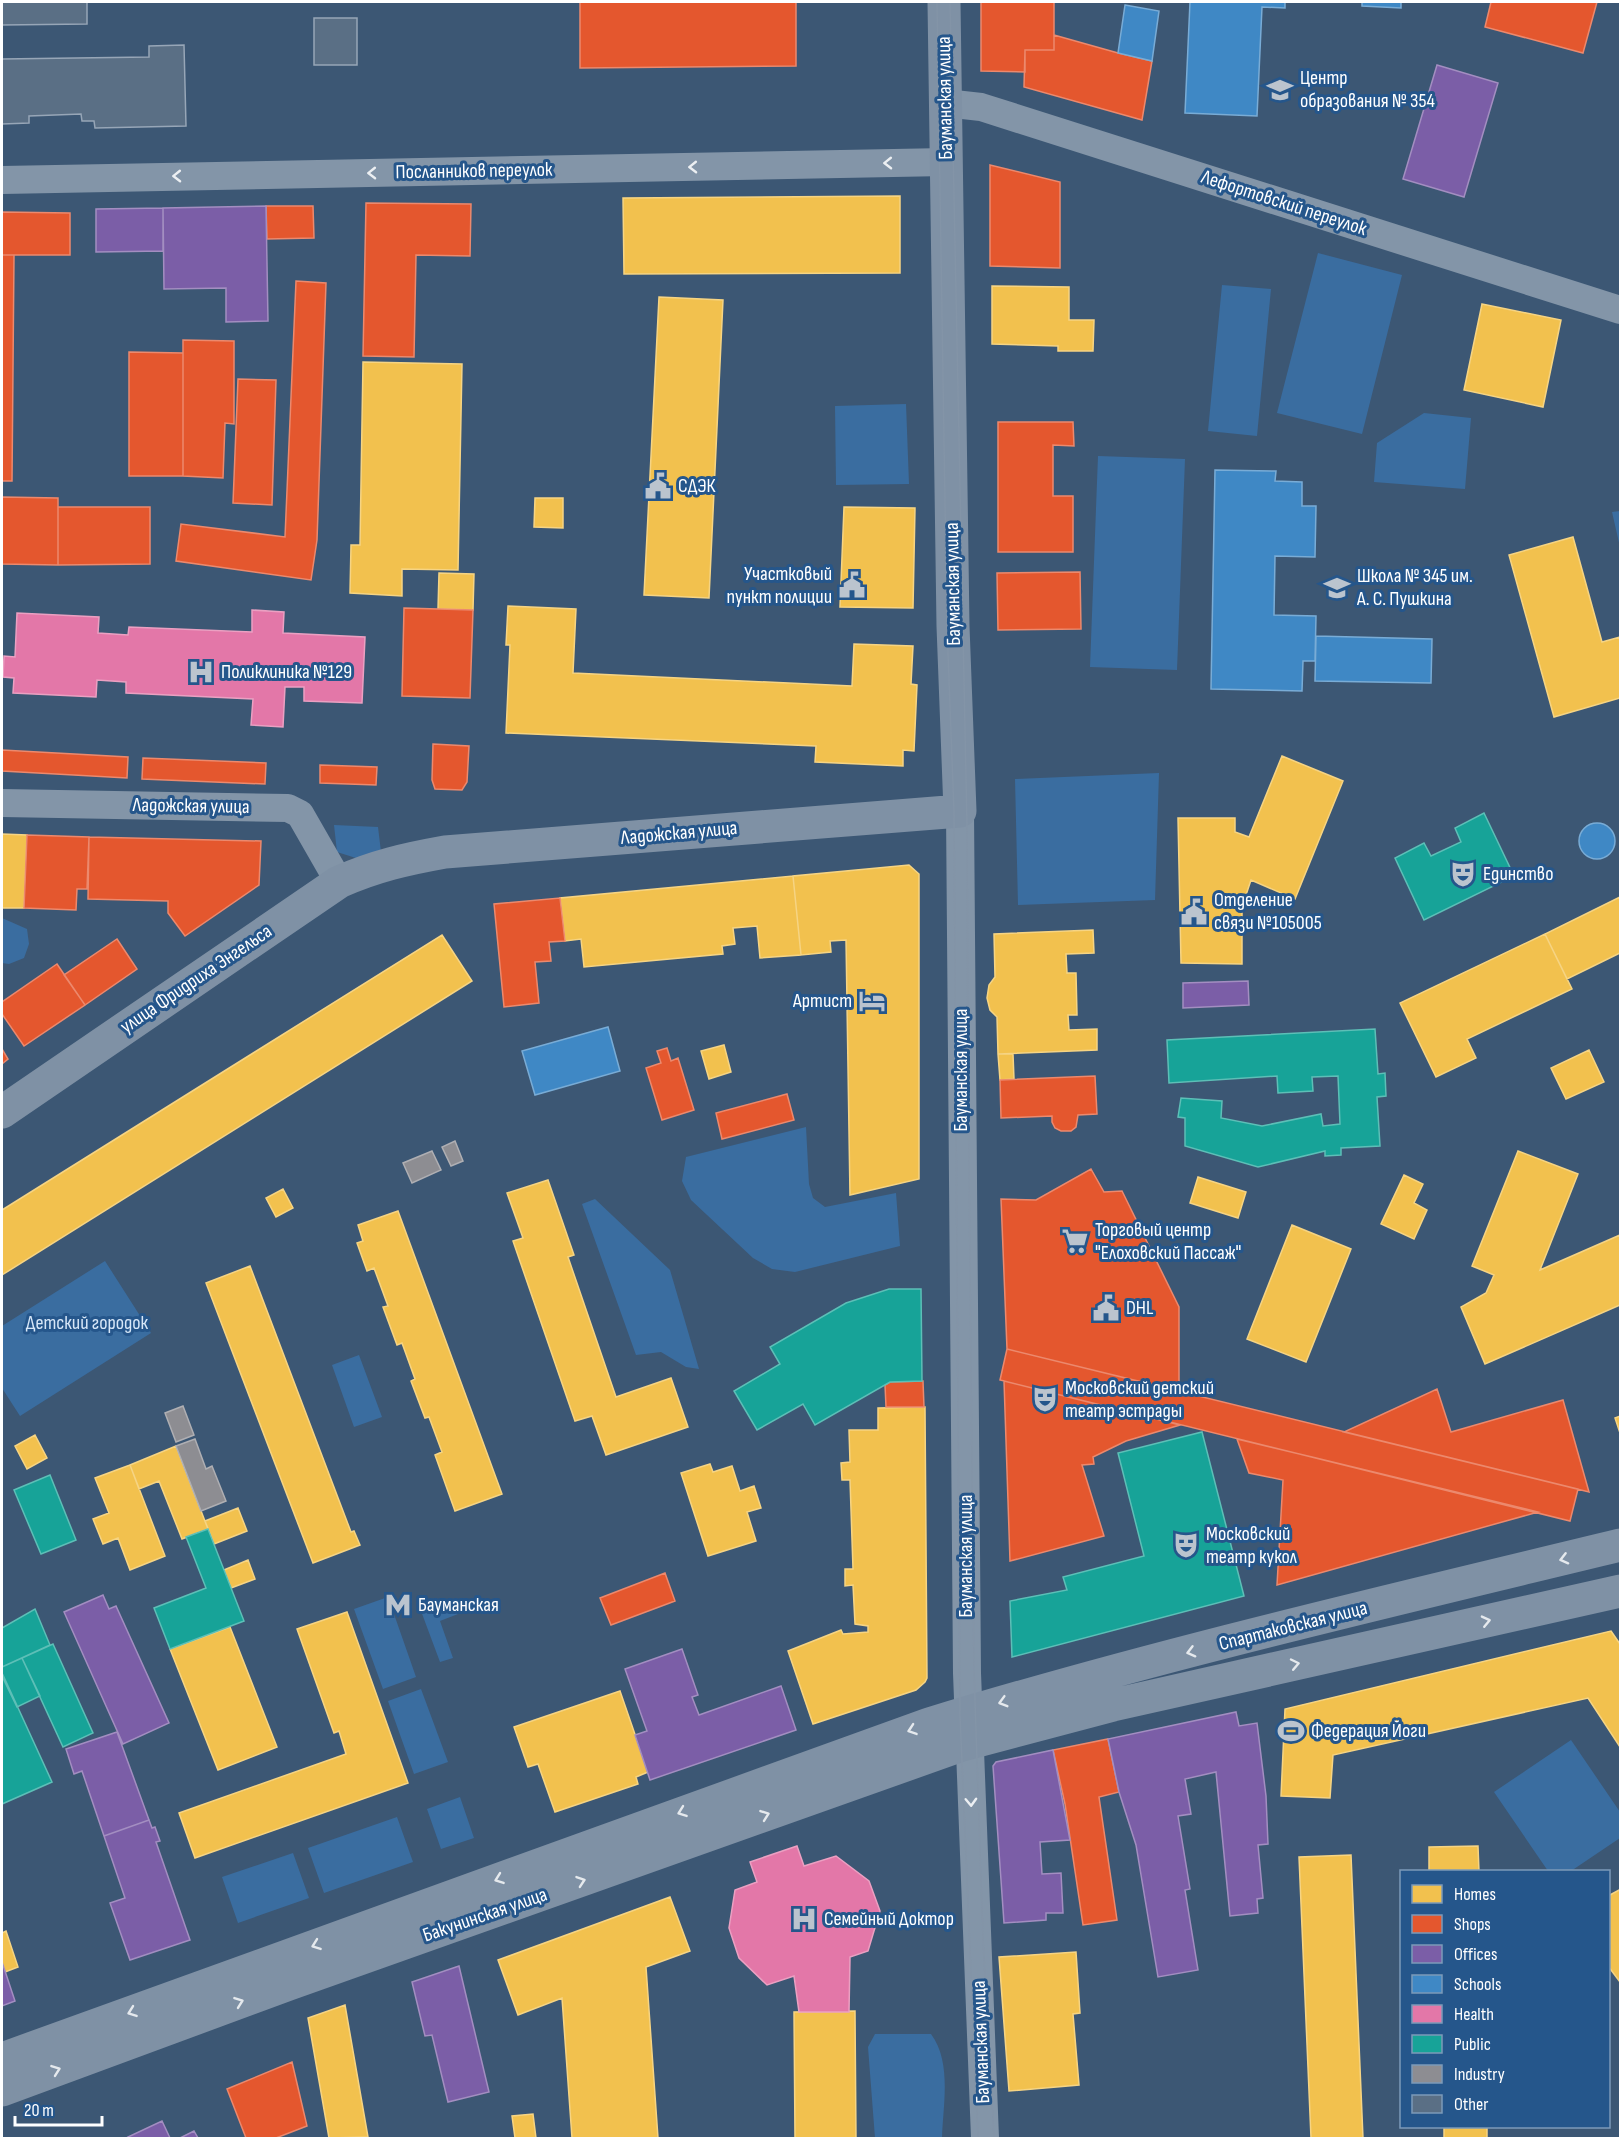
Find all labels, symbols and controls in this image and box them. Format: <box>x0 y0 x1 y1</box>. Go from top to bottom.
street label: Бауманская улица <box>932 36 958 160</box>
place label: Центр образования № 354 <box>1300 66 1435 113</box>
school or university icon: Центр образования № 354 <box>1265 75 1295 105</box>
one-way arrow <box>883 157 892 169</box>
street label: Посланников переулок <box>395 158 553 184</box>
one-way arrow <box>688 161 697 173</box>
street label: Лефортовский переулок <box>1197 165 1370 241</box>
one-way arrow <box>367 166 376 179</box>
one-way arrow <box>172 170 181 183</box>
public building icon: СДЭК <box>643 471 673 501</box>
place label: СДЭК <box>678 474 716 498</box>
street label: Бауманская улица <box>940 522 966 646</box>
place label: Участковый пункт полиции <box>726 562 832 609</box>
place label: Школа № 345 им. А. С. Пушкина <box>1356 564 1473 611</box>
public building icon: Участковый пункт полиции <box>837 570 867 600</box>
school or university icon: Школа № 345 им. А. С. Пушкина <box>1322 573 1352 603</box>
hospital icon: Поликлиника №129 <box>186 657 216 687</box>
place label: Поликлиника №129 <box>221 660 352 684</box>
street label: Ладожская улица <box>131 793 250 819</box>
street label: Ладожская улица <box>619 816 738 850</box>
theatre icon: Единство <box>1448 859 1478 889</box>
place label: Единство <box>1483 862 1553 886</box>
place label: Отделение связи №105005 <box>1214 888 1322 935</box>
public building icon: Отделение связи №105005 <box>1179 897 1209 927</box>
street label: улица Фридриха Энгельса <box>116 919 276 1039</box>
hotel icon: Артист <box>857 986 887 1016</box>
place label: Артист <box>792 989 852 1013</box>
street label: Бауманская улица <box>949 1008 973 1132</box>
place label: Торговый центр "Елоховский Пассаж" <box>1095 1218 1241 1265</box>
supermarket icon: Торговый центр "Елоховский Пассаж" <box>1060 1226 1090 1256</box>
public building icon: DHL <box>1091 1293 1121 1323</box>
place label: DHL <box>1126 1296 1154 1320</box>
park label: Детский городок <box>26 1311 149 1335</box>
place label: Московский детский театр эстрады <box>1065 1376 1214 1423</box>
theatre icon: Московский детский театр эстрады <box>1030 1384 1060 1414</box>
street label: Бауманская улица <box>954 1494 978 1618</box>
place label: Московский театр кукол <box>1206 1522 1297 1569</box>
theatre icon: Московский театр кукол <box>1171 1530 1201 1560</box>
one-way arrow <box>1559 1552 1569 1565</box>
metro station icon: Бауманская <box>383 1590 413 1620</box>
place label: Бауманская <box>418 1593 499 1617</box>
street label: Спартаковская улица <box>1216 1596 1370 1656</box>
one-way arrow <box>1480 1616 1490 1629</box>
one-way arrow <box>1186 1645 1197 1657</box>
one-way arrow <box>1290 1658 1300 1671</box>
one-way arrow <box>998 1695 1008 1708</box>
sports icon: Федерация Йоги <box>1276 1716 1306 1746</box>
place label: Федерация Йоги <box>1311 1719 1426 1743</box>
one-way arrow <box>907 1723 918 1736</box>
one-way arrow <box>964 1797 977 1806</box>
one-way arrow <box>677 1805 688 1818</box>
one-way arrow <box>759 1810 770 1823</box>
legend <box>1400 1870 1610 2128</box>
one-way arrow <box>494 1871 505 1884</box>
one-way arrow <box>575 1875 586 1888</box>
street label: Бакунинская улица <box>420 1883 550 1947</box>
text: Homes <box>1454 1884 1496 1905</box>
hospital icon: Семейный Доктор <box>789 1904 819 1934</box>
place label: Семейный Доктор <box>824 1907 954 1931</box>
text: Shops <box>1454 1914 1491 1935</box>
one-way arrow <box>311 1938 322 1951</box>
text: Offices <box>1454 1944 1497 1965</box>
text: Schools <box>1454 1974 1501 1995</box>
street label: Бауманская улица <box>967 1980 995 2104</box>
one-way arrow <box>233 1997 244 2010</box>
one-way arrow <box>128 2004 138 2017</box>
text: Health <box>1454 2004 1494 2025</box>
text: Public <box>1454 2034 1491 2055</box>
text: Industry <box>1454 2064 1505 2085</box>
one-way arrow <box>50 2065 61 2077</box>
scale bar <box>15 2089 102 2127</box>
text: Other <box>1454 2094 1488 2115</box>
text: 20 m <box>24 2100 54 2121</box>

